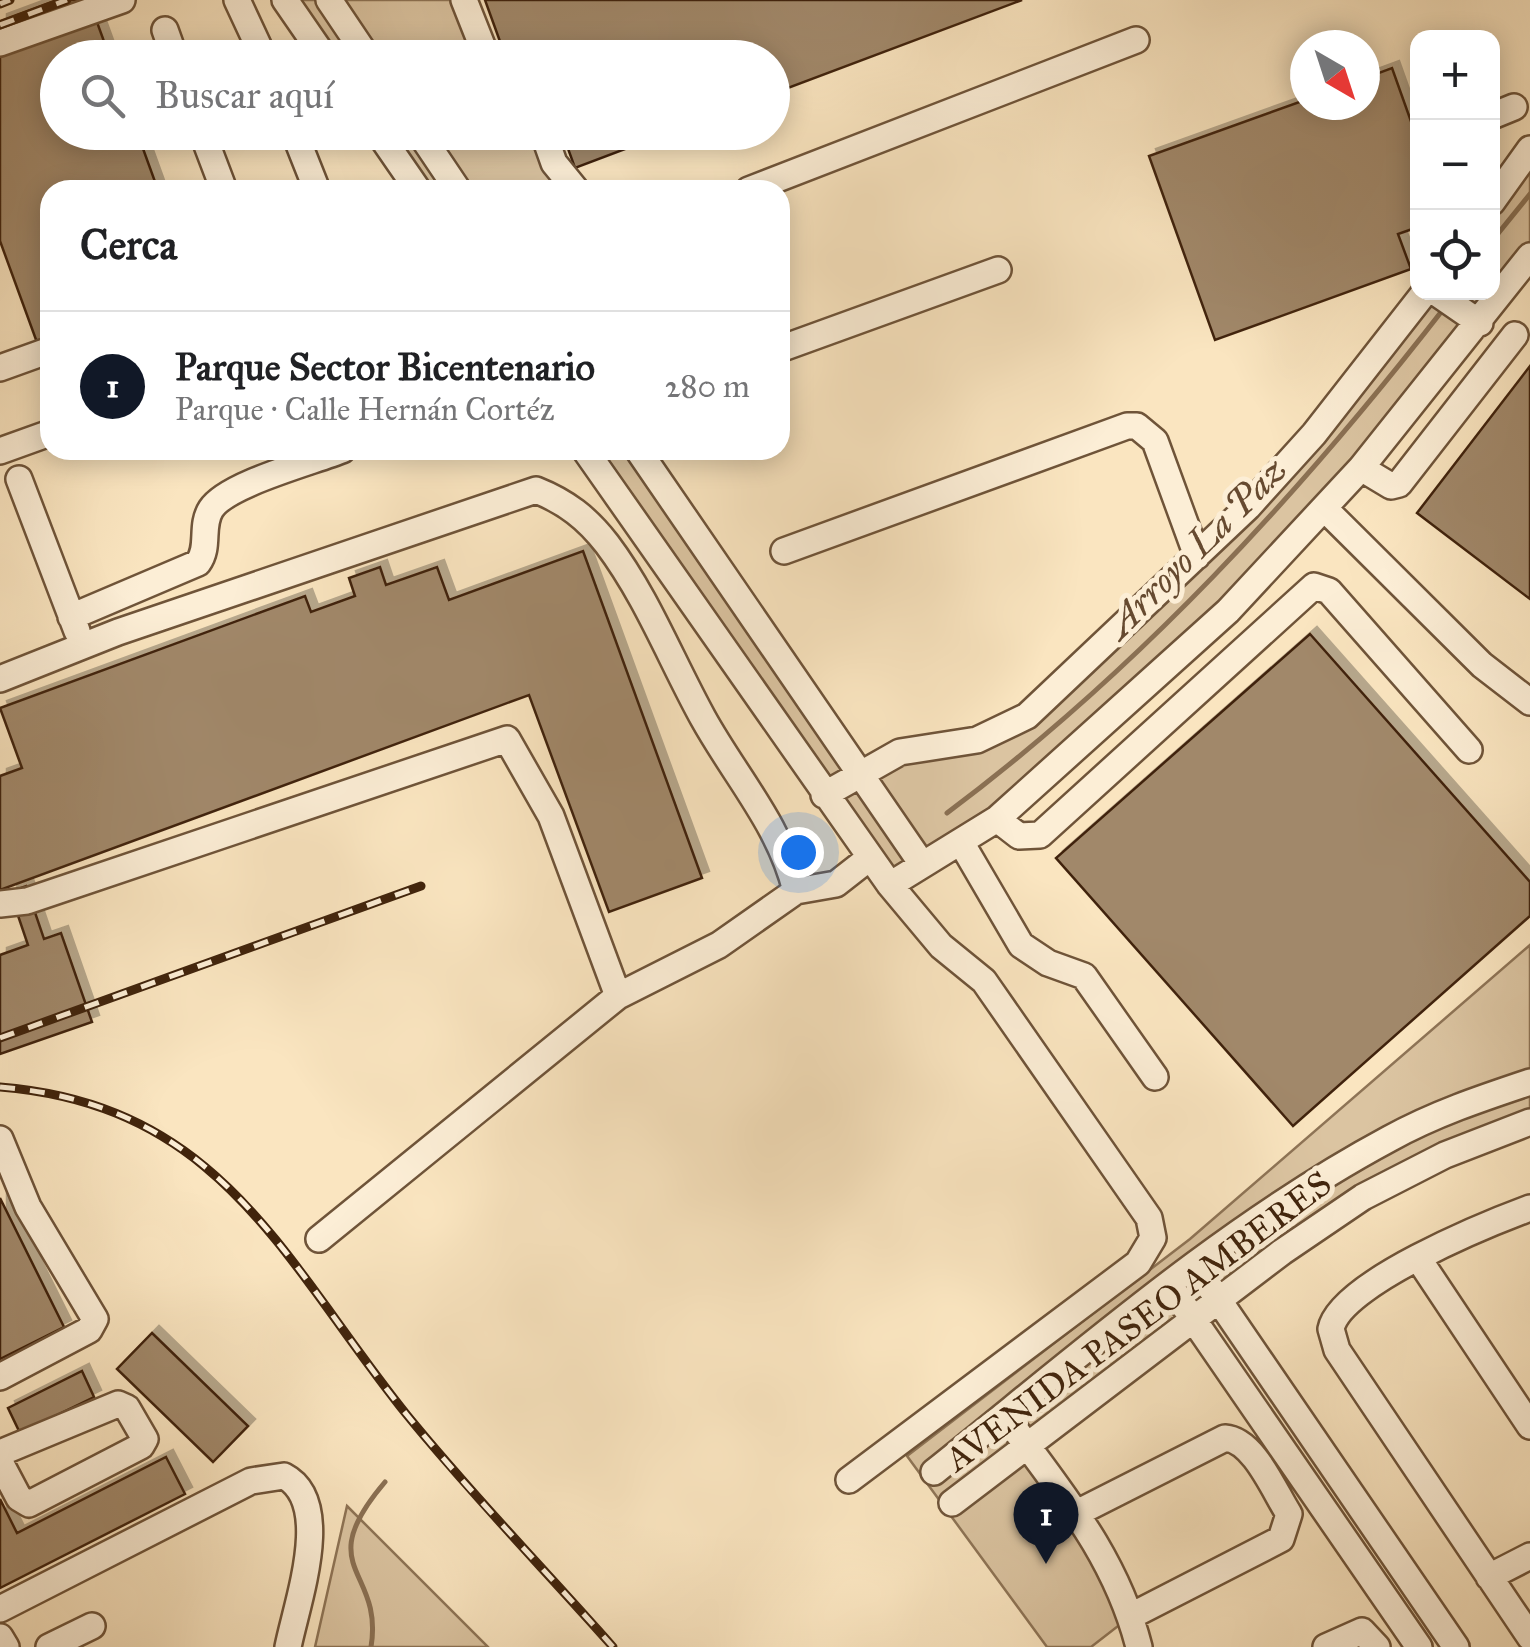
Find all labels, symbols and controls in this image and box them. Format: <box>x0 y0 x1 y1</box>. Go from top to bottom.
north arrow <box>1290 30 1380 120</box>
map controls <box>1410 30 1500 300</box>
button: + <box>1410 30 1500 120</box>
search box <box>40 40 790 150</box>
icon: search <box>75 68 130 123</box>
text: Buscar aquí <box>155 72 334 118</box>
button: − <box>1410 120 1500 210</box>
button: locate <box>1410 210 1500 300</box>
text: Cerca <box>80 219 177 271</box>
text: Parque Sector Bicentenario <box>175 344 595 390</box>
text: 1 <box>106 367 119 406</box>
text: 280 m <box>665 367 750 406</box>
text: Parque · Calle Hernán Cortéz <box>175 390 555 429</box>
water label: Arroyo La Paz <box>1093 447 1296 650</box>
your location <box>773 827 824 878</box>
street label: AVENIDA PASEO AMBERES <box>935 1162 1340 1482</box>
pin: 1 <box>1014 1482 1078 1564</box>

